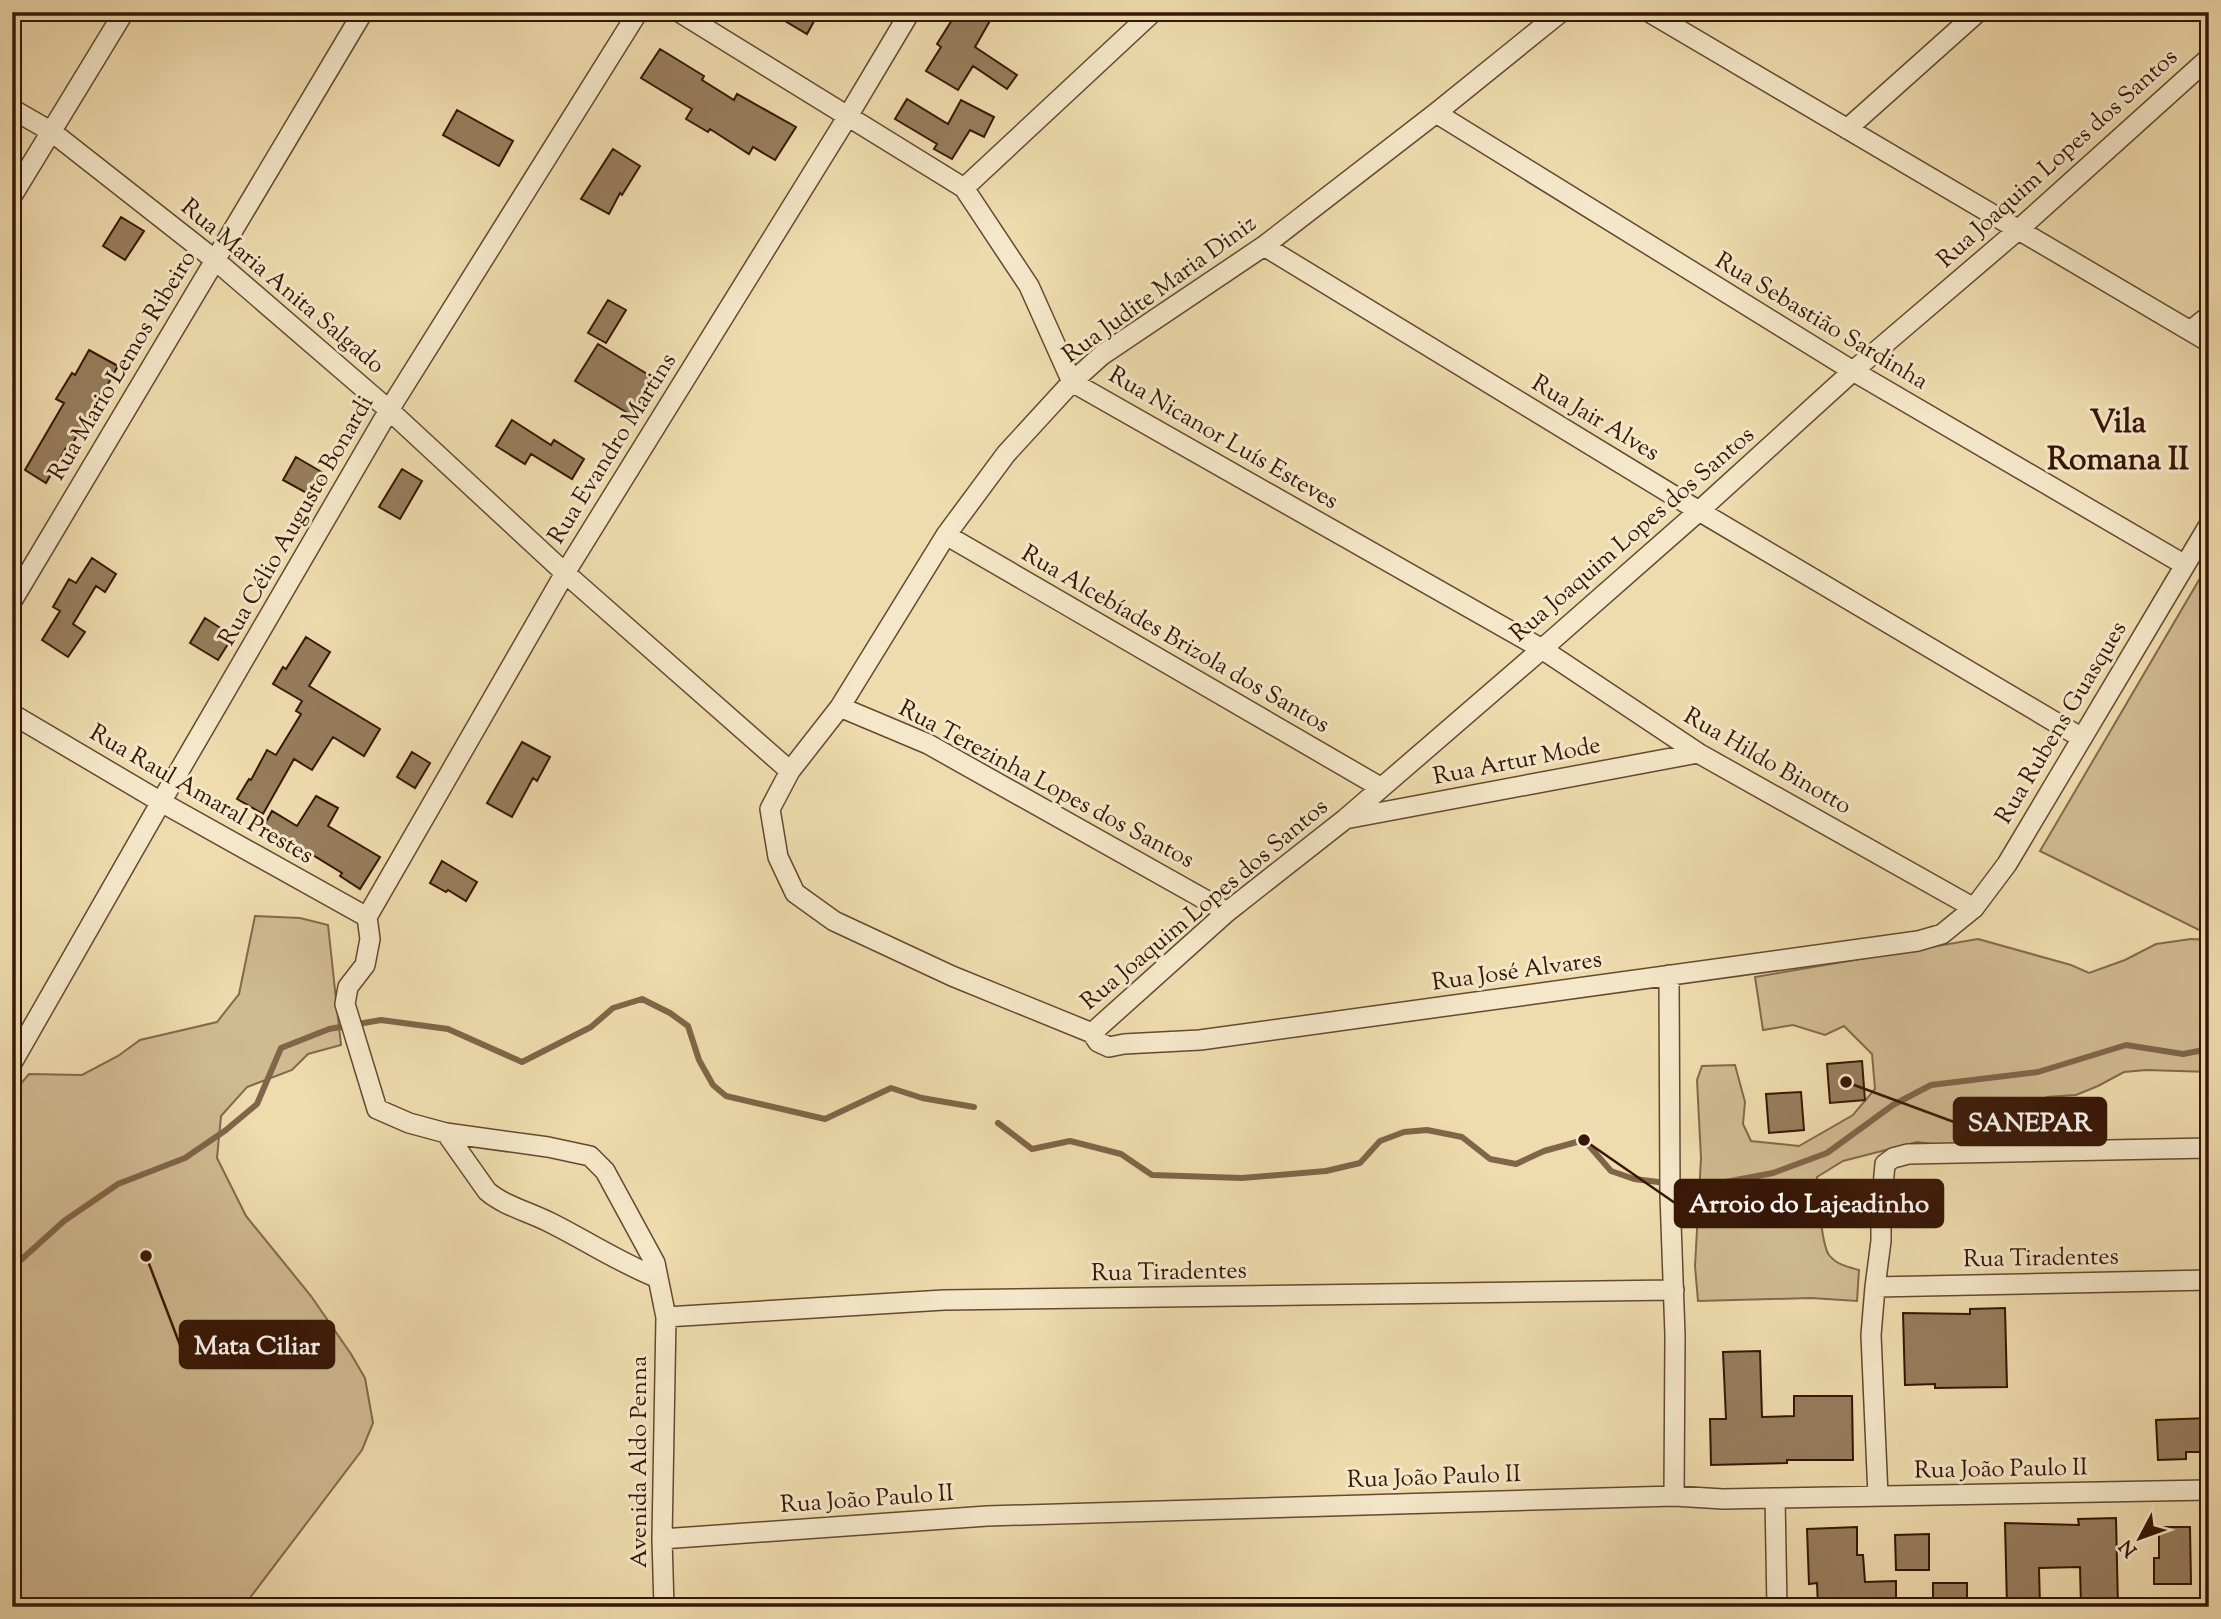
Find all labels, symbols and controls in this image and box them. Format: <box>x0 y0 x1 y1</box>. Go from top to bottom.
street label: Rua Joaquim Lopes dos Santos <box>1930 41 2186 277</box>
street label: Rua Maria Anita Salgado <box>173 191 391 383</box>
street label: Rua Judite Maria Diniz <box>1056 208 1264 372</box>
street label: Rua Mario Lemos Ribeiro <box>41 244 205 488</box>
street label: Rua Sebastião Sardinha <box>1708 245 1934 399</box>
street label: Rua Evandro Martins <box>540 347 686 551</box>
street label: Rua Nicanor Luís Esteves <box>1102 359 1344 519</box>
street label: Rua Jair Alves <box>1525 367 1665 471</box>
street label: Rua Célio Augusto Bonardi <box>211 389 383 653</box>
district label: Vila Romana II <box>2047 401 2190 484</box>
street label: Rua Joaquim Lopes dos Santos <box>1504 419 1762 651</box>
street label: Rua Alcebíades Brizola dos Santos <box>1015 538 1335 742</box>
street label: Rua Rubens Guasques <box>1988 615 2136 831</box>
street label: Rua Terezinha Lopes dos Santos <box>892 692 1200 878</box>
street label: Rua Hildo Binotto <box>1677 700 1857 824</box>
street label: Rua Raul Amaral Prestes <box>83 717 319 873</box>
street label: Rua Artur Mode <box>1430 729 1604 795</box>
street label: Rua Joaquim Lopes dos Santos <box>1074 791 1336 1019</box>
street label: Rua José Alvares <box>1430 943 1604 1001</box>
callout: SANEPAR <box>1954 1098 2106 1145</box>
text: SANEPAR <box>1968 1106 2093 1143</box>
callout: Arroio do Lajeadinho <box>1675 1180 1943 1227</box>
text: Arroio do Lajeadinho <box>1689 1187 1929 1224</box>
street label: Rua Tiradentes <box>1963 1241 2119 1277</box>
street label: Rua Tiradentes <box>1091 1255 1247 1291</box>
callout: Mata Ciliar <box>180 1321 334 1368</box>
text: Mata Ciliar <box>194 1329 320 1366</box>
street label: Avenida Aldo Penna <box>623 1356 657 1568</box>
street label: Rua João Paulo II <box>1914 1451 2088 1489</box>
street label: Rua João Paulo II <box>1347 1458 1522 1498</box>
street label: Rua João Paulo II <box>779 1477 955 1523</box>
north arrow <box>2106 1504 2176 1574</box>
text: N <box>2114 1533 2144 1562</box>

